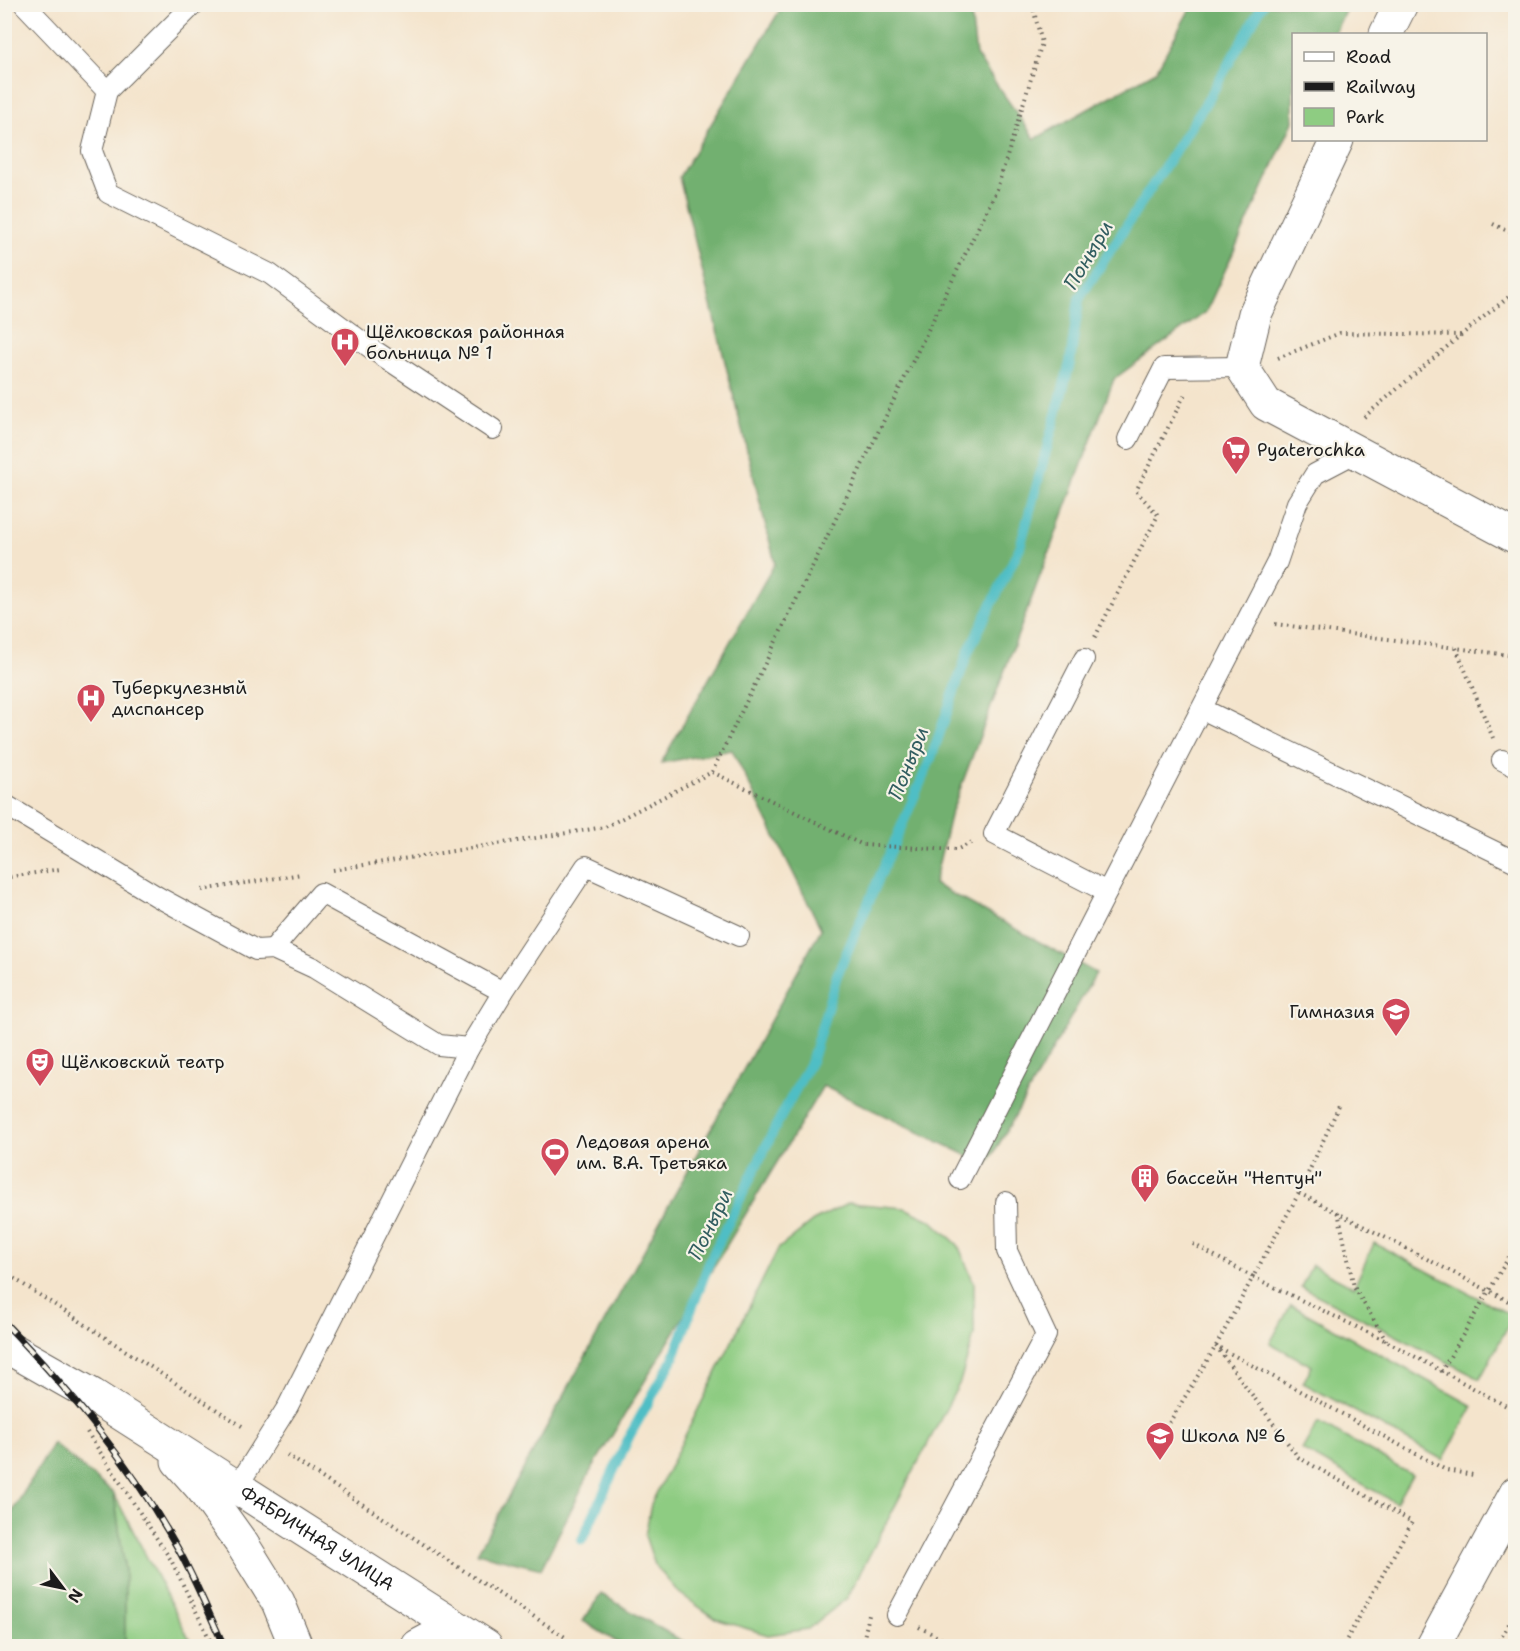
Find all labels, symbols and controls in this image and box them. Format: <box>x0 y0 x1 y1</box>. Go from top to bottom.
legend <box>1292 33 1487 141</box>
text: Road <box>1346 45 1391 69</box>
text: Railway <box>1346 75 1416 99</box>
text: Park <box>1346 105 1385 129</box>
water label: Поныри <box>1057 216 1119 294</box>
place label: Щёлковская районная больница № 1 <box>366 320 565 365</box>
hospital icon: Щёлковская районная больница № 1 <box>329 326 361 368</box>
supermarket icon: Pyaterochka <box>1220 434 1252 476</box>
place label: Pyaterochka <box>1257 438 1365 462</box>
place label: Туберкулезный диспансер <box>112 676 247 721</box>
hospital icon: Туберкулезный диспансер <box>75 682 107 724</box>
water label: Поныри <box>882 723 934 803</box>
school or university icon: Гимназия <box>1380 996 1412 1038</box>
place label: Гимназия <box>1289 1000 1375 1024</box>
theatre icon: Щёлковский театр <box>24 1046 56 1088</box>
place label: Щёлковский театр <box>61 1050 225 1074</box>
place label: Ледовая арена им. В.А. Третьяка <box>576 1130 727 1175</box>
sports icon: Ледовая арена им. В.А. Третьяка <box>539 1136 571 1178</box>
building icon: бассейн "Нептун" <box>1129 1162 1161 1204</box>
place label: бассейн "Нептун" <box>1166 1166 1322 1190</box>
water label: Поныри <box>682 1184 738 1264</box>
school or university icon: Школа № 6 <box>1144 1420 1176 1462</box>
place label: Школа № 6 <box>1181 1424 1286 1448</box>
street label: ФАБРИЧНАЯ УЛИЦА <box>235 1480 399 1596</box>
north arrow <box>33 1558 93 1618</box>
text: N <box>63 1585 88 1607</box>

